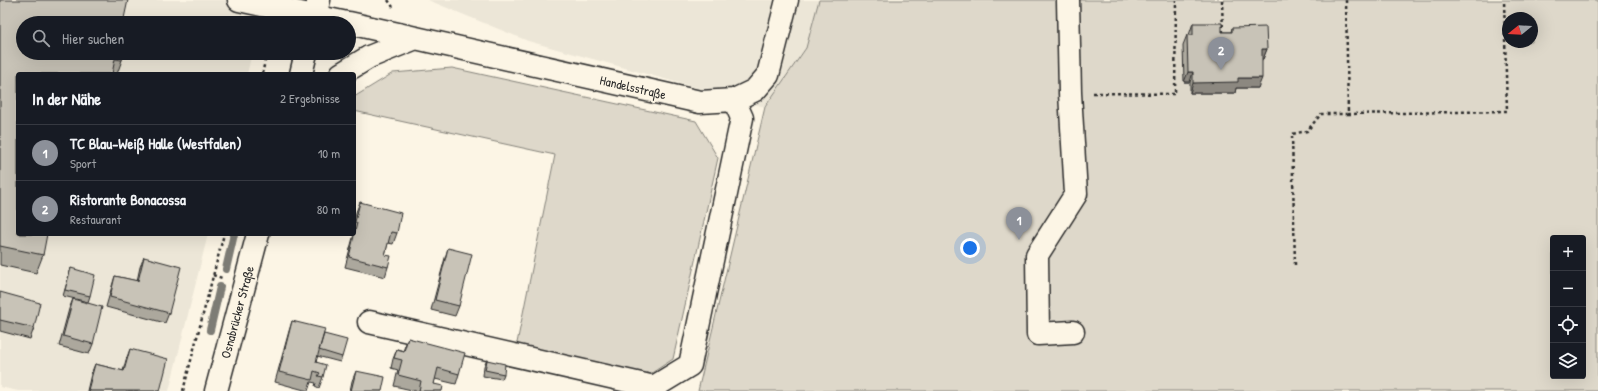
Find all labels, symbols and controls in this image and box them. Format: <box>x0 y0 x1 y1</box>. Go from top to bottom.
north arrow <box>1502 12 1538 48</box>
search box <box>16 16 356 60</box>
icon: search <box>30 27 52 49</box>
text: Hier suchen <box>62 28 124 49</box>
pin: 2 <box>1208 37 1234 70</box>
street label: Handelsstraße <box>598 71 668 103</box>
text: In der Nähe <box>32 87 101 110</box>
text: 2 Ergebnisse <box>280 89 340 107</box>
text: TC Blau-Weiß Halle (Westfalen) <box>70 133 242 154</box>
text: 1 <box>43 144 47 162</box>
text: 10 m <box>318 144 340 162</box>
text: Sport <box>70 154 96 172</box>
text: Ristorante Bonacossa <box>70 189 186 210</box>
text: 2 <box>42 200 48 218</box>
text: 80 m <box>317 200 340 218</box>
pin: 1 <box>1006 207 1032 240</box>
text: Restaurant <box>70 210 121 228</box>
map controls <box>1550 235 1586 379</box>
button: + <box>1550 235 1586 271</box>
your location <box>960 238 980 258</box>
street label: Osnabrücker Straße <box>216 264 258 360</box>
button: − <box>1550 271 1586 307</box>
button: locate <box>1550 307 1586 343</box>
button: layers <box>1550 343 1586 379</box>

